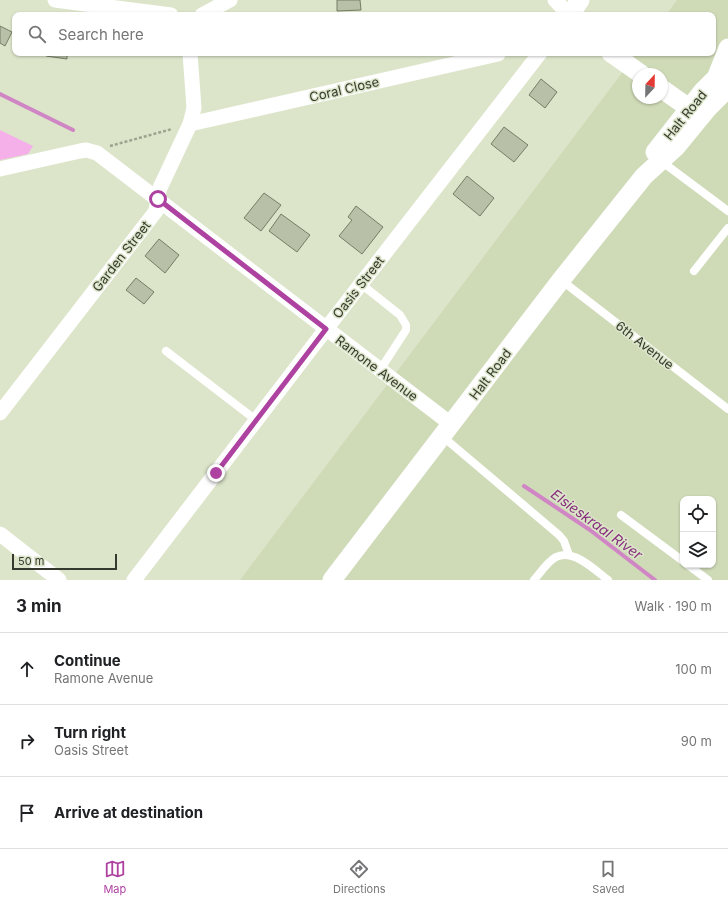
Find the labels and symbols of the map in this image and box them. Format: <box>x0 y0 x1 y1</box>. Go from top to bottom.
north arrow <box>632 68 668 104</box>
street label: Coral Close <box>308 73 380 105</box>
street label: Halt Road <box>660 87 710 143</box>
route start <box>149 190 167 208</box>
street label: Garden Street <box>88 217 154 295</box>
street label: Oasis Street <box>329 253 387 321</box>
street label: 6th Avenue <box>613 317 677 373</box>
street label: Ramone Avenue <box>333 332 421 404</box>
street label: Halt Road <box>466 345 514 403</box>
route end <box>207 464 225 482</box>
water label: Elsieskraal River <box>548 485 647 563</box>
scale bar <box>12 552 117 571</box>

